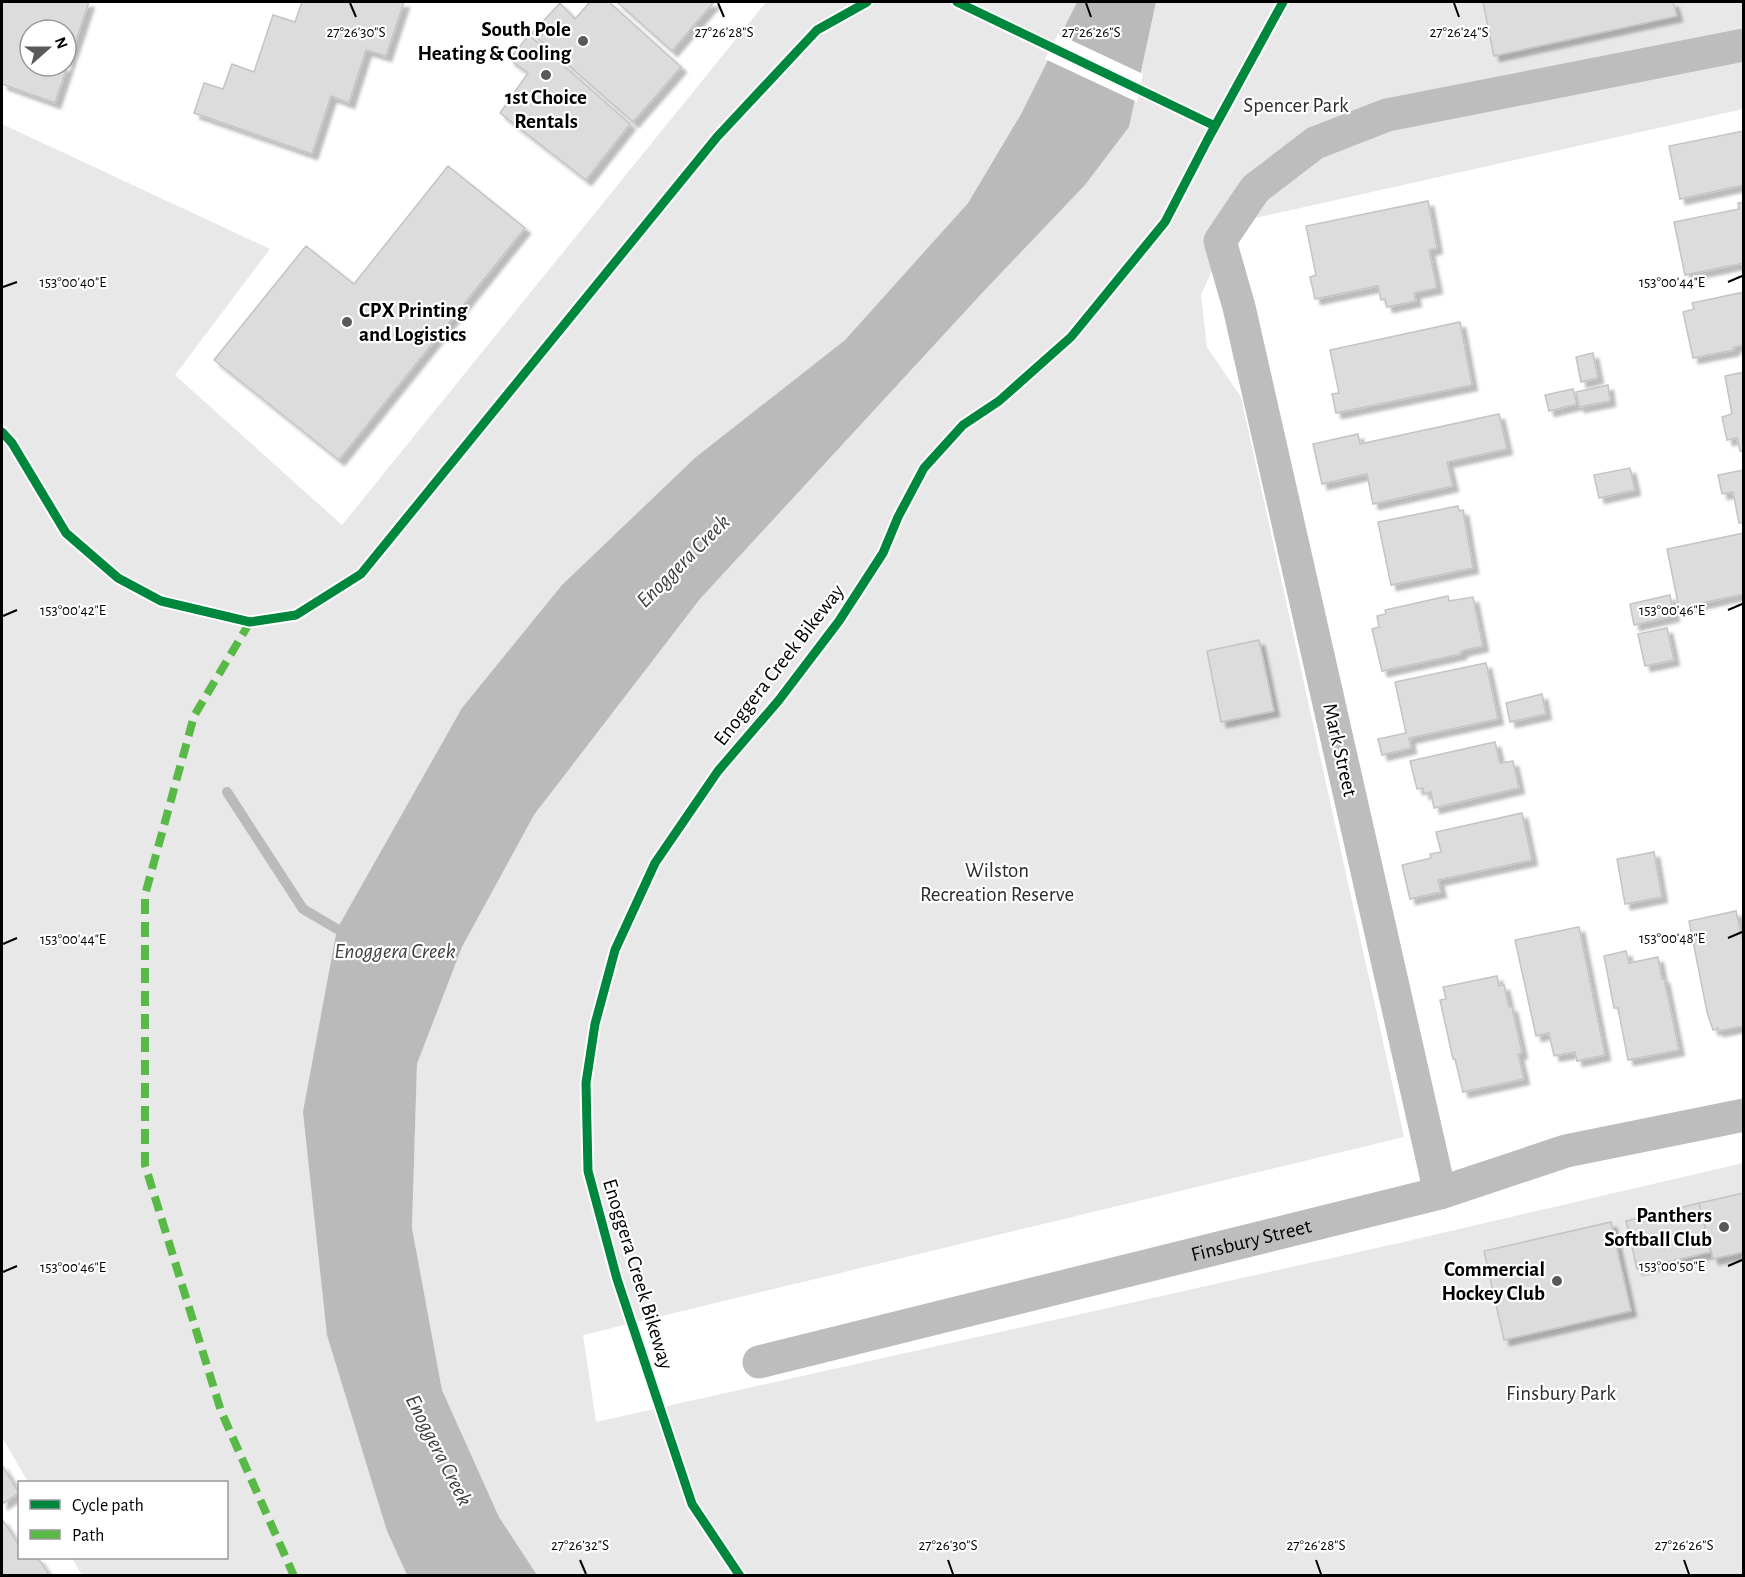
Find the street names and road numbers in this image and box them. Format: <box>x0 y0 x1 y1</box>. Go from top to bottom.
street label: Enoggera Creek Bikeway <box>710 580 848 750</box>
street label: Mark Street <box>1319 701 1361 799</box>
street label: Enoggera Creek Bikeway <box>599 1176 677 1372</box>
street label: Finsbury Street <box>1189 1215 1314 1265</box>

